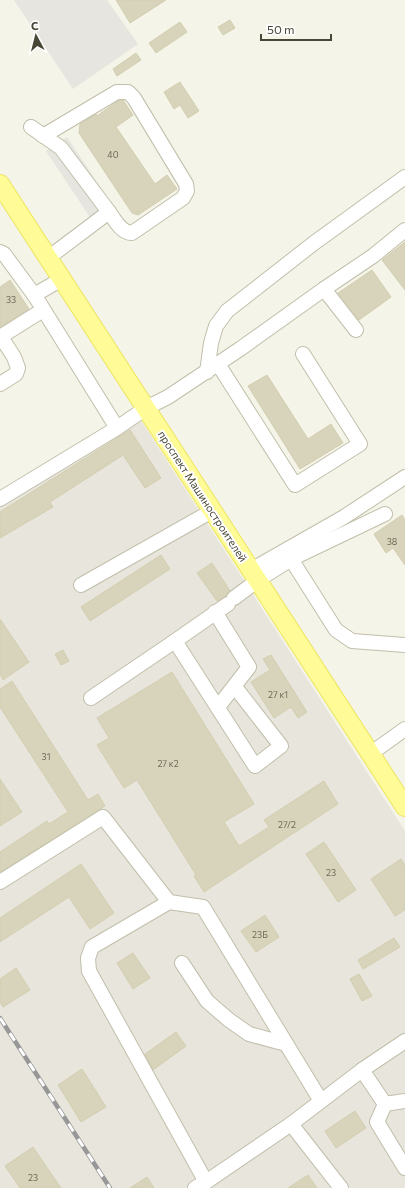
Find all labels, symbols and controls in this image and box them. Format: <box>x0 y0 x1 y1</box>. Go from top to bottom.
north arrow <box>16 16 56 56</box>
scale bar <box>261 16 331 42</box>
text: С <box>30 19 40 32</box>
text: 50 m <box>267 22 295 36</box>
house number: 40 <box>107 149 119 160</box>
house number: 33 <box>6 294 16 305</box>
street label: проспект Машиностроителей <box>156 428 250 564</box>
house number: 38 <box>387 536 397 547</box>
house number: 27 к1 <box>268 689 288 700</box>
house number: 31 <box>42 751 50 762</box>
house number: 27 к2 <box>157 758 179 769</box>
house number: 27/2 <box>278 819 296 830</box>
house number: 23 <box>326 867 336 878</box>
house number: 23Б <box>252 929 268 940</box>
house number: 23 <box>28 1172 38 1183</box>

